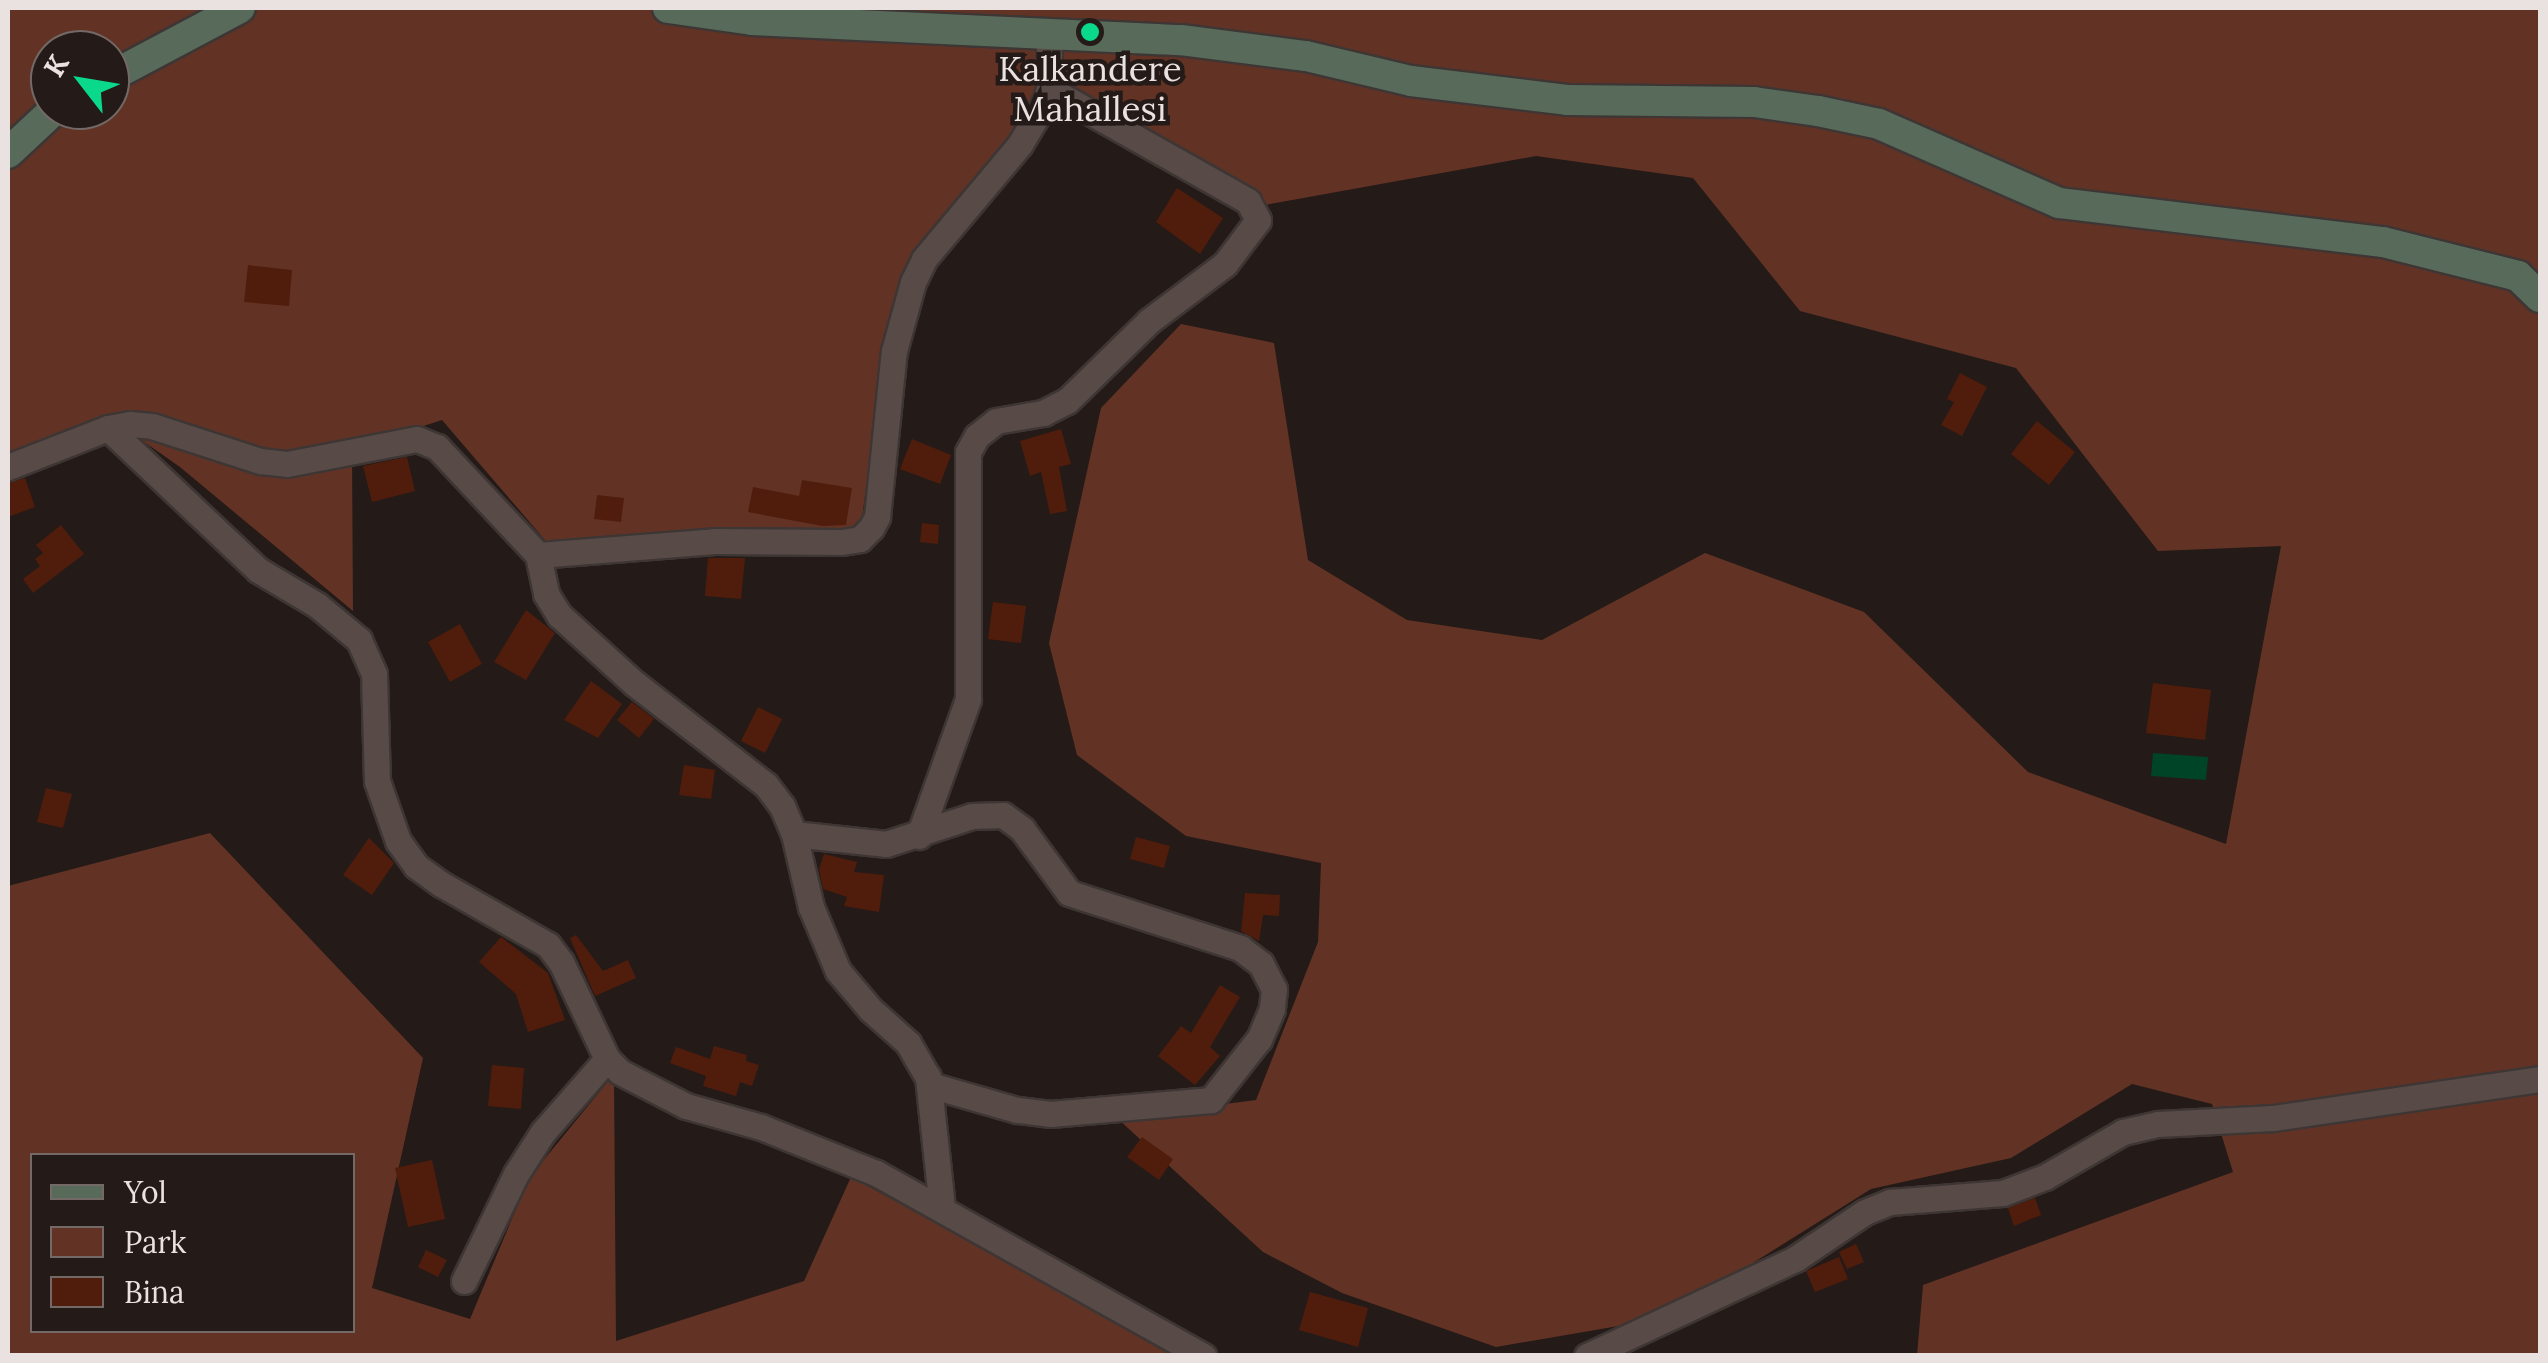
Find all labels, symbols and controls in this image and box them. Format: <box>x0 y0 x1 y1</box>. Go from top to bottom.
marker: Kalkandere Mahallesi <box>1079 21 1101 43</box>
north arrow <box>30 30 130 130</box>
text: K <box>35 48 77 83</box>
place label: Kalkandere Mahallesi <box>998 48 1182 130</box>
legend <box>30 1153 355 1333</box>
text: Yol <box>124 1173 167 1211</box>
text: Park <box>124 1223 186 1261</box>
text: Bina <box>124 1273 185 1311</box>

